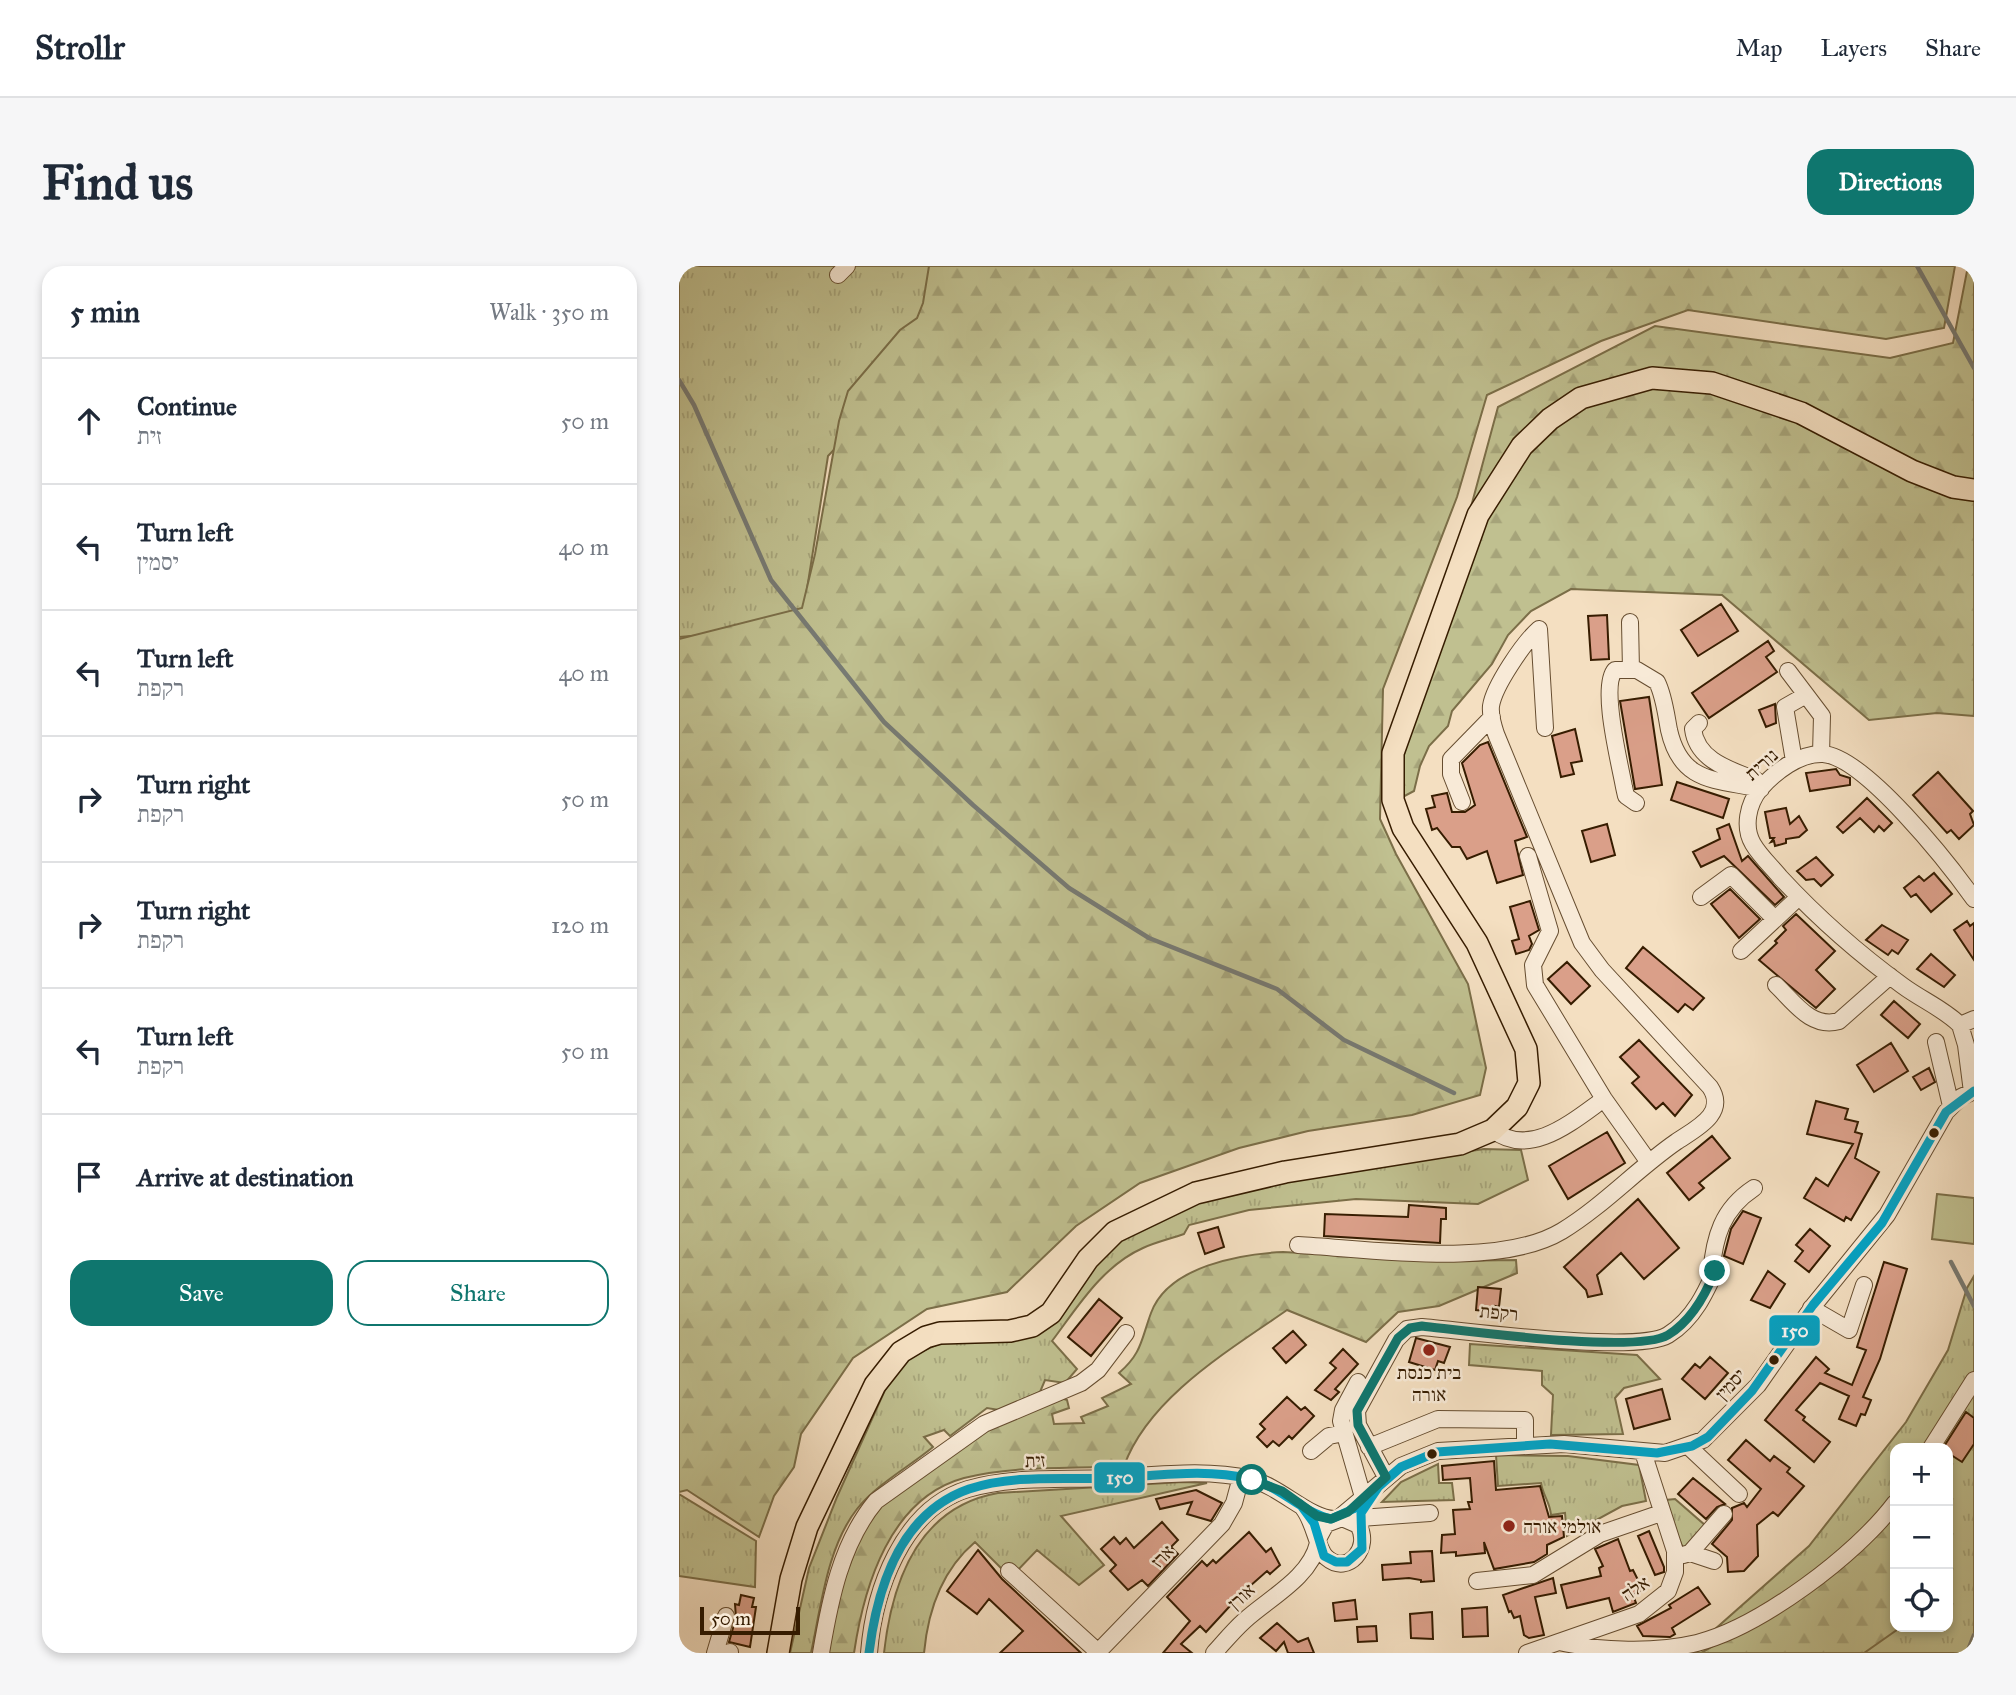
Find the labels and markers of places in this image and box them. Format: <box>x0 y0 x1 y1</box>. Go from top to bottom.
unlabelled marker <box>1927 1126 1941 1140</box>
marker: בית כנסת אורה <box>1421 1342 1437 1358</box>
unlabelled marker <box>1767 1353 1781 1367</box>
place label: בית כנסת אורה <box>1397 1361 1461 1406</box>
unlabelled marker <box>1425 1447 1439 1461</box>
place label: אולמי אורה <box>1523 1515 1601 1538</box>
marker: אולמי אורה <box>1501 1518 1517 1534</box>

